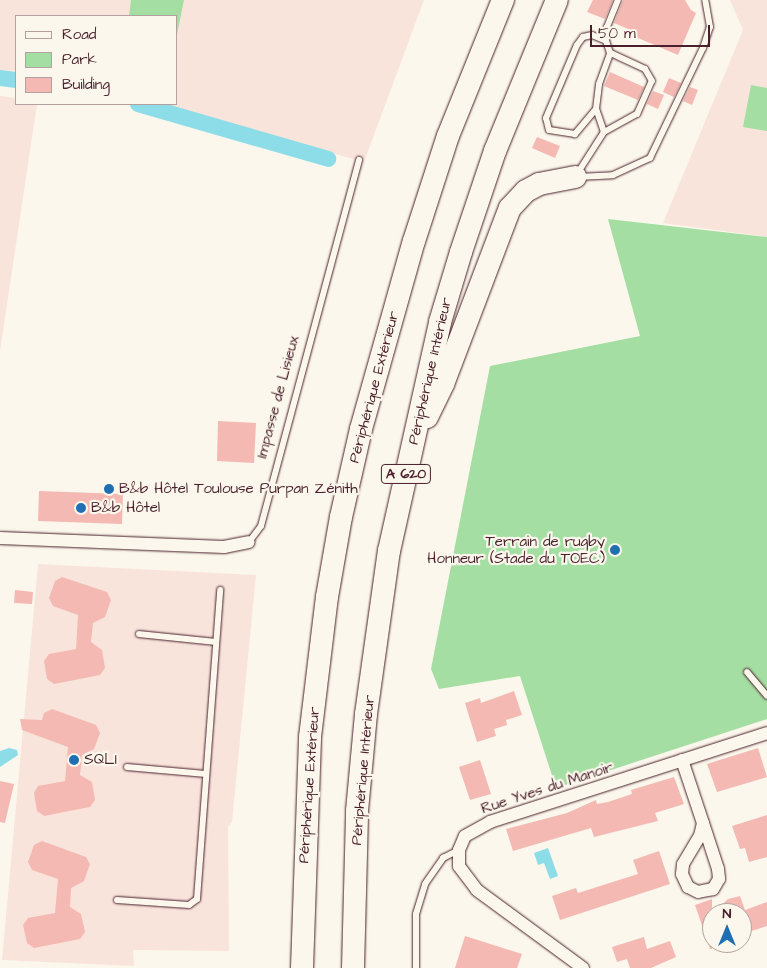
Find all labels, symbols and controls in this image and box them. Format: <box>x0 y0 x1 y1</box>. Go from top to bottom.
legend <box>15 15 178 105</box>
scale bar <box>592 15 712 47</box>
text: 50 m <box>598 23 636 44</box>
text: Road <box>62 24 96 45</box>
text: Park <box>62 49 97 70</box>
text: Building <box>62 74 110 95</box>
street label: Périphérique Intérieur <box>404 296 456 446</box>
street label: Périphérique Extérieur <box>345 309 403 465</box>
street label: Impasse de Lisieux <box>253 334 303 460</box>
road number: A 620 <box>380 462 432 486</box>
place label: B&b Hôtel Toulouse Purpan Zénith <box>119 480 358 498</box>
marker: B&b Hôtel Toulouse Purpan Zénith <box>103 483 115 495</box>
place label: B&b Hôtel <box>91 499 160 517</box>
marker: B&b Hôtel <box>75 502 87 514</box>
place label: Terrain de rugby Honneur (Stade du TOEC) <box>427 532 605 567</box>
marker: Terrain de rugby Honneur (Stade du TOEC) <box>609 544 621 556</box>
street label: Périphérique Intérieur <box>347 694 379 846</box>
street label: Périphérique Extérieur <box>295 706 323 864</box>
place label: SQLI <box>84 751 117 769</box>
marker: SQLI <box>68 754 80 766</box>
street label: Rue Yves du Manoir <box>479 758 615 818</box>
north arrow <box>702 903 752 953</box>
text: N <box>723 904 731 924</box>

